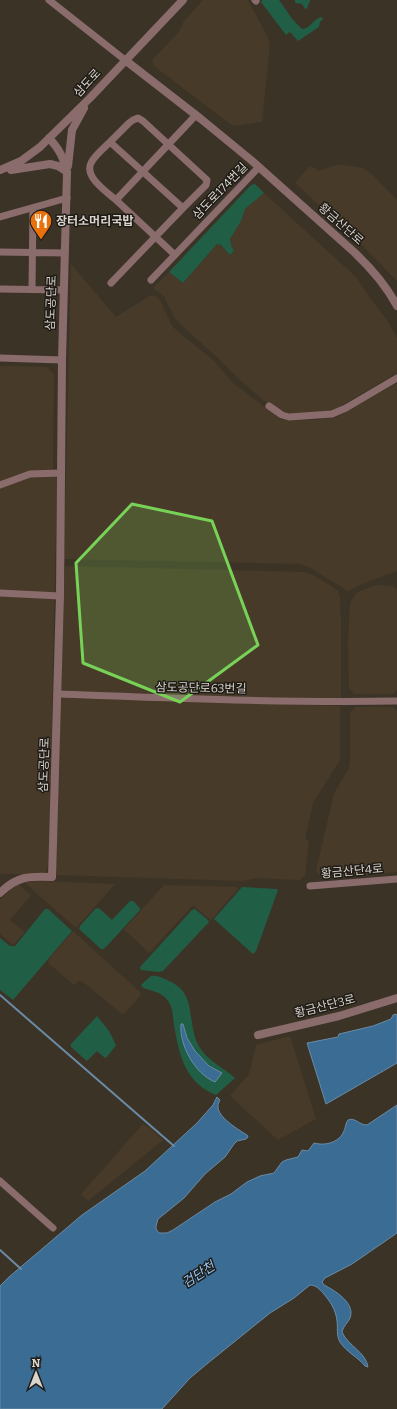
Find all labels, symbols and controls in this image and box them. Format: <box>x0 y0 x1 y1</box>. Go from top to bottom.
street label: 삼도로 <box>71 66 103 100</box>
street label: 삼도로174번길 <box>190 160 250 222</box>
street label: 황금산단로 <box>316 200 366 248</box>
restaurant icon: 장터소머리국밥 <box>28 208 54 241</box>
place label: 장터소머리국밥 <box>56 214 133 228</box>
street label: 삼도공단로 <box>43 275 59 331</box>
street label: 삼도공단로63번길 <box>155 680 247 696</box>
street label: 삼도공단로 <box>36 737 52 793</box>
street label: 황금산단4로 <box>320 861 384 881</box>
street label: 황금산단3로 <box>293 992 357 1020</box>
water label: 검단천 <box>179 1258 218 1290</box>
north arrow <box>16 1353 56 1393</box>
text: N <box>32 1357 41 1370</box>

